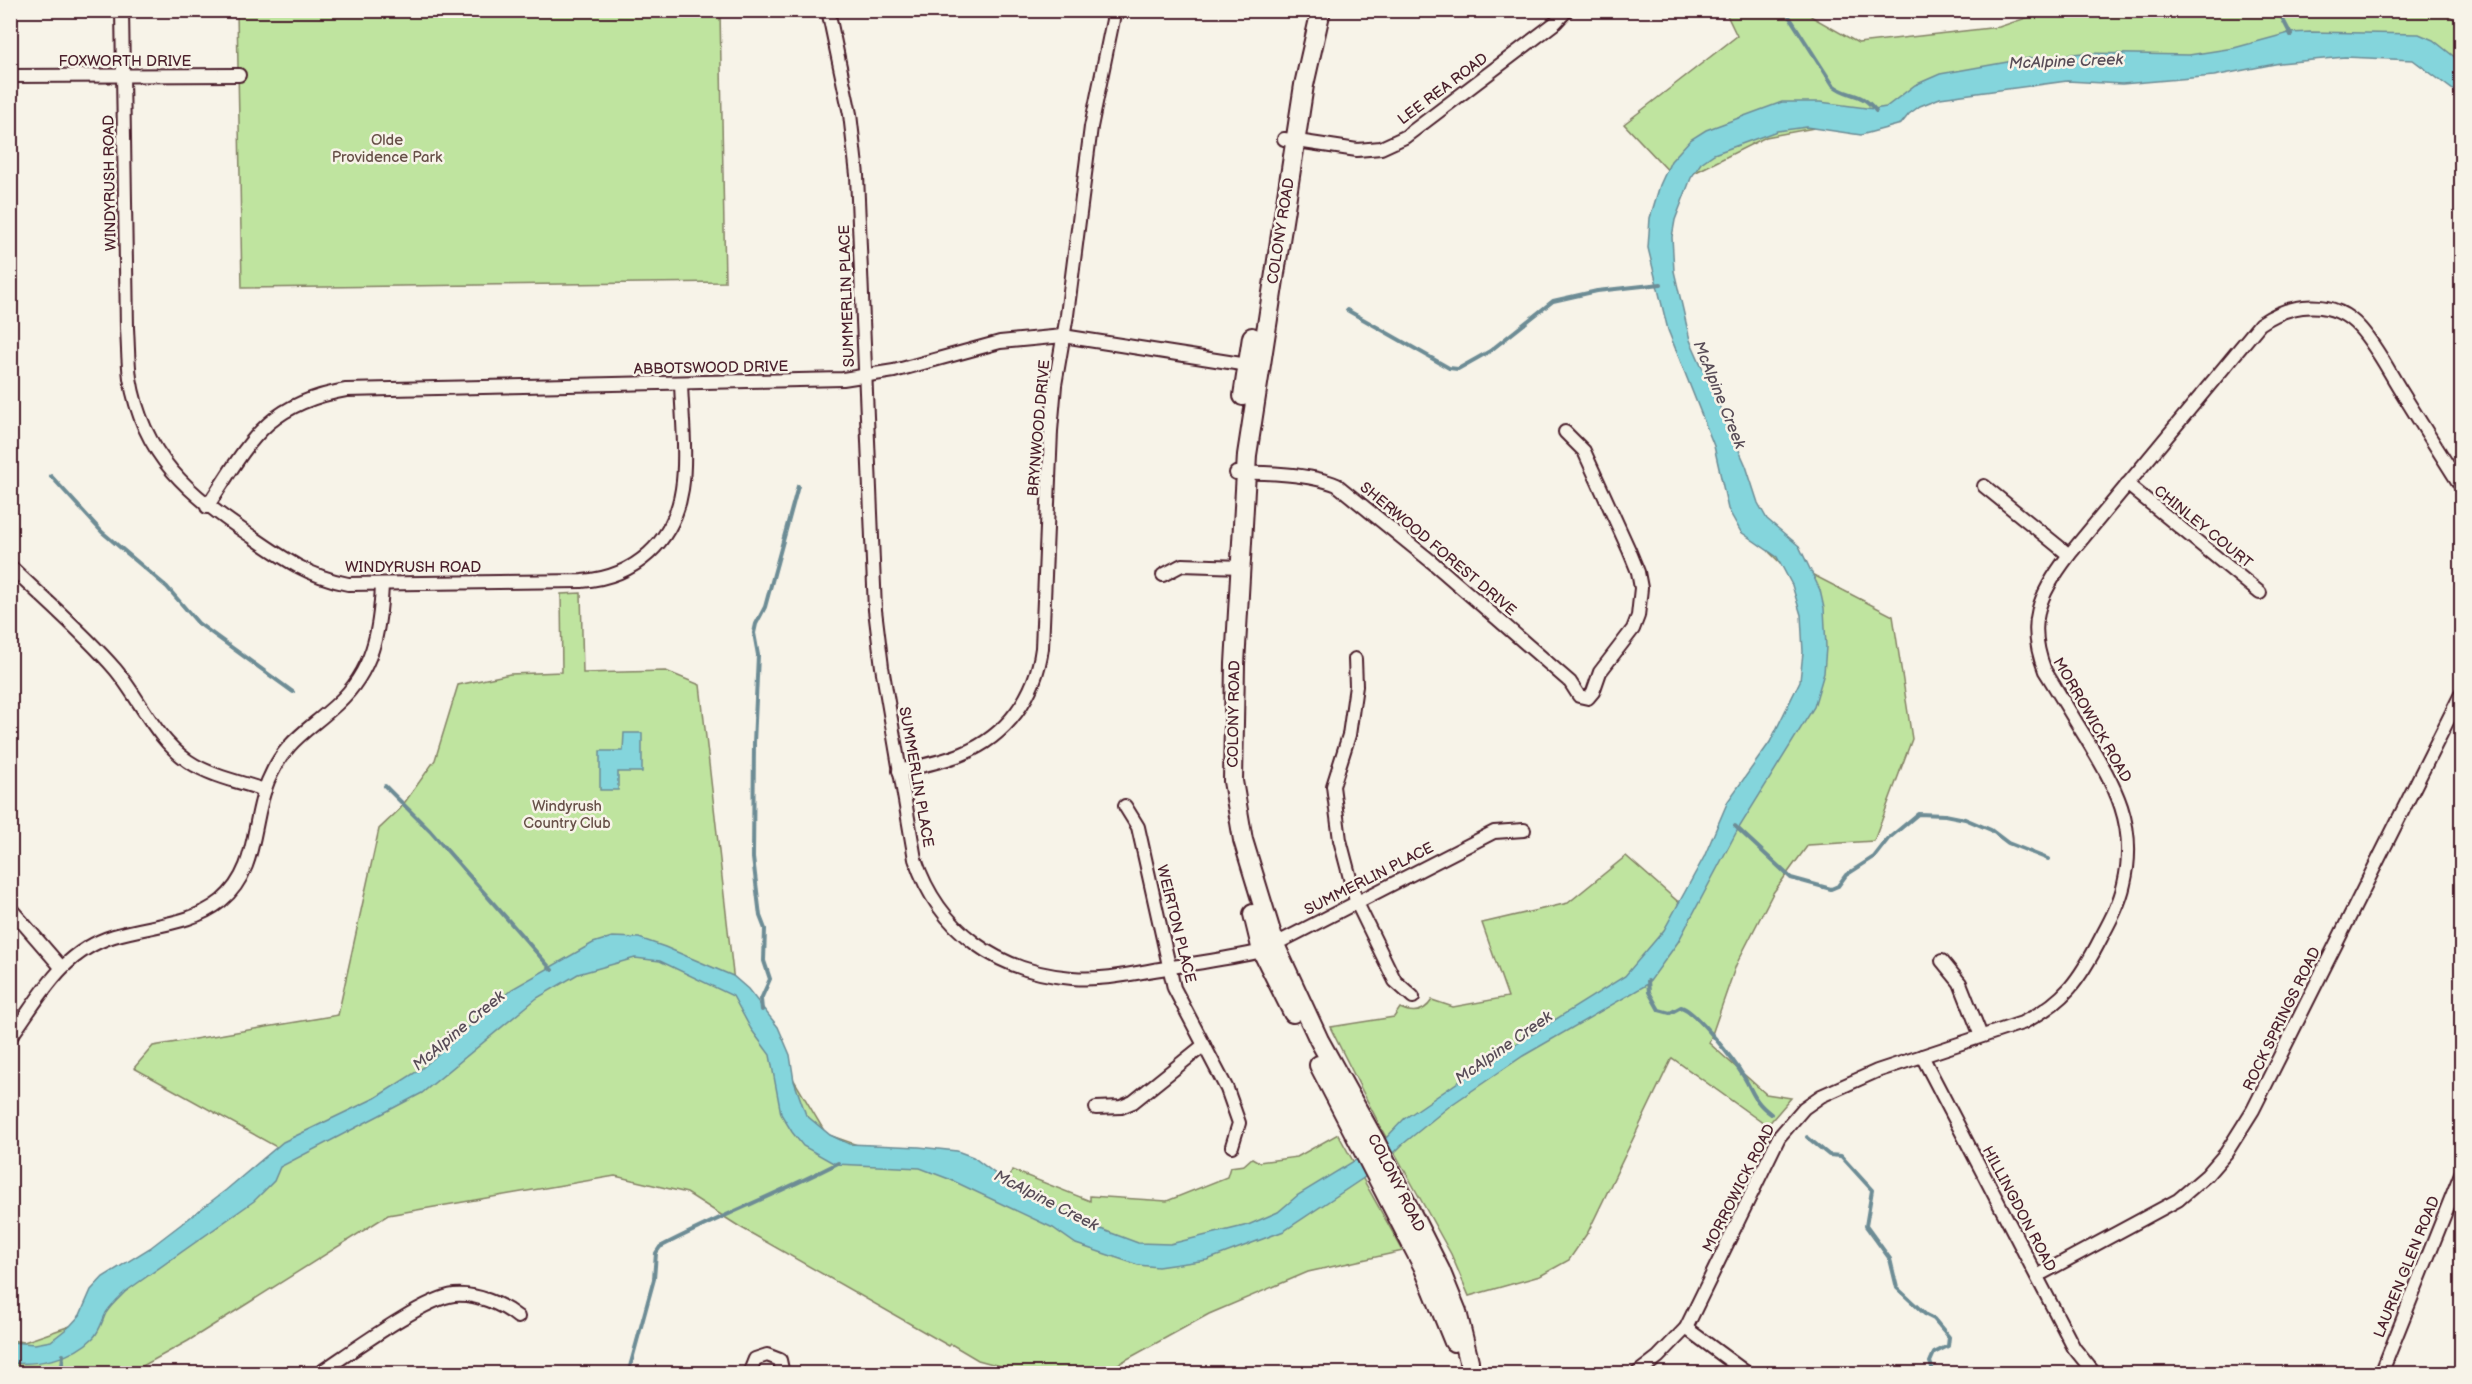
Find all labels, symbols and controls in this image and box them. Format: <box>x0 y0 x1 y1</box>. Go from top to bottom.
street label: LEE REA ROAD <box>1394 49 1492 129</box>
water label: McAlpine Creek <box>2008 50 2125 73</box>
street label: FOXWORTH DRIVE <box>58 52 192 71</box>
street label: WINDYRUSH ROAD <box>99 115 121 251</box>
park label: Olde Providence Park <box>332 131 443 167</box>
street label: COLONY ROAD <box>1263 176 1299 286</box>
street label: SUMMERLIN PLACE <box>835 224 859 368</box>
water label: McAlpine Creek <box>1689 338 1750 453</box>
street label: ABBOTSWOOD DRIVE <box>634 357 789 379</box>
street label: BRYNWOOD DRIVE <box>1024 359 1054 497</box>
street label: SHERWOOD FOREST DRIVE <box>1356 478 1520 620</box>
street label: CHINLEY COURT <box>2150 481 2256 573</box>
street label: WINDYRUSH ROAD <box>345 558 481 577</box>
street label: MORROWICK ROAD <box>2048 654 2136 786</box>
street label: COLONY ROAD <box>1224 660 1244 768</box>
street label: SUMMERLIN PLACE <box>894 705 938 849</box>
park label: Windyrush Country Club <box>523 797 611 833</box>
street label: SUMMERLIN PLACE <box>1301 838 1437 920</box>
street label: WEIRTON PLACE <box>1152 863 1200 985</box>
street label: ROCK SPRINGS ROAD <box>2239 944 2325 1094</box>
water label: McAlpine Creek <box>409 986 510 1075</box>
water label: McAlpine Creek <box>1452 1007 1557 1089</box>
street label: MORROWICK ROAD <box>1698 1121 1780 1255</box>
street label: COLONY ROAD <box>1363 1131 1429 1235</box>
street label: HILLINGDON ROAD <box>1978 1143 2060 1275</box>
water label: McAlpine Creek <box>991 1167 1102 1236</box>
street label: LAUREN GLEN ROAD <box>2370 1193 2444 1341</box>

